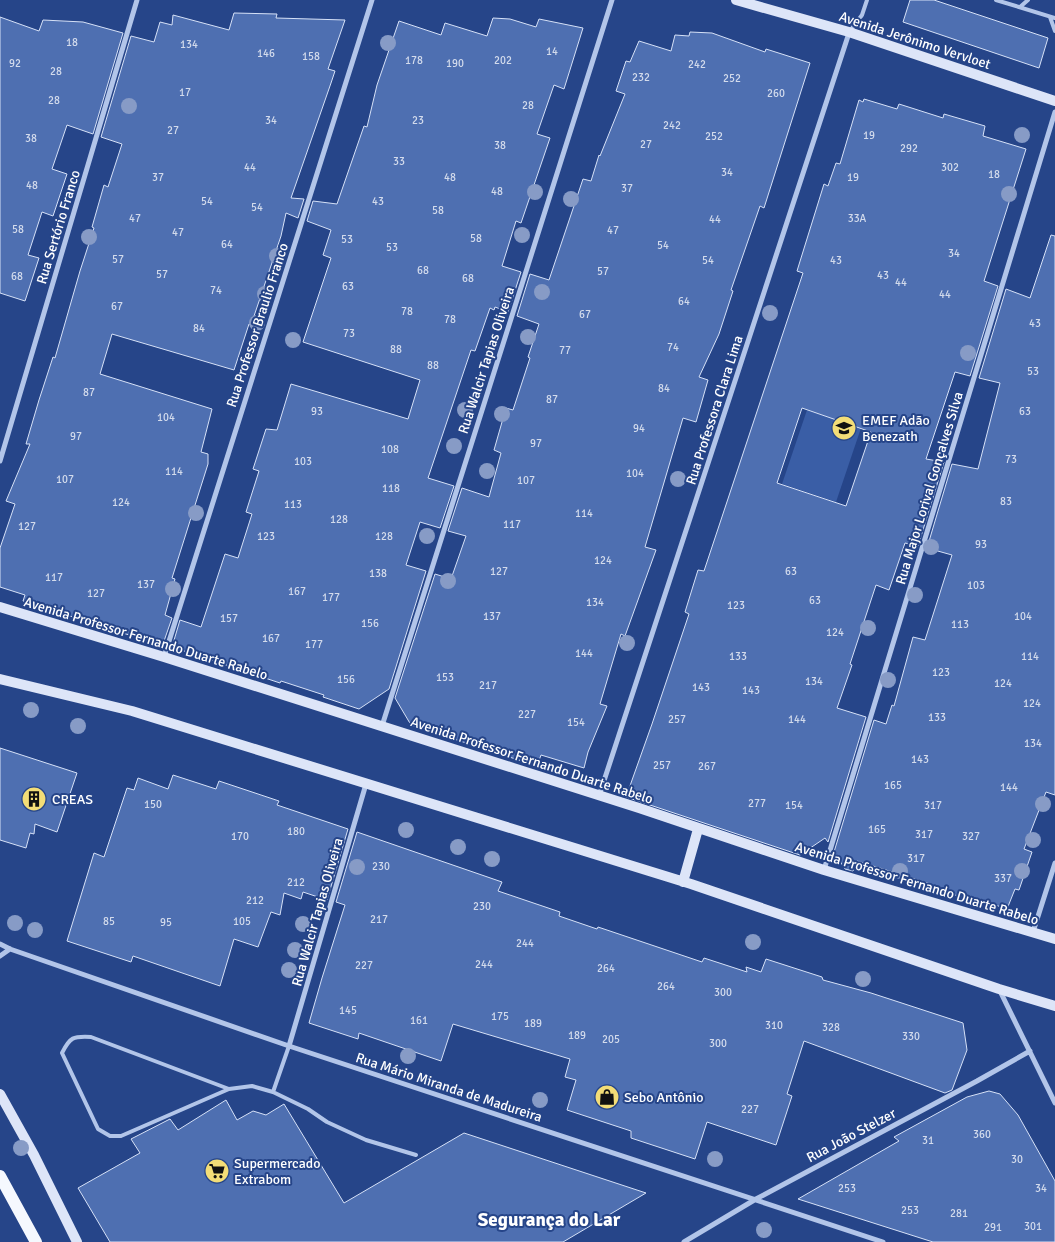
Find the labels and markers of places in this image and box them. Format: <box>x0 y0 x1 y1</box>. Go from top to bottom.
place label: EMEF Adão Benezath <box>862 412 930 445</box>
school or university icon: EMEF Adão Benezath <box>831 415 857 441</box>
building icon: CREAS <box>21 786 47 812</box>
place label: CREAS <box>52 791 93 808</box>
shop icon: Sebo Antônio <box>594 1084 620 1110</box>
place label: Sebo Antônio <box>624 1089 704 1106</box>
place label: Supermercado Extrabom <box>234 1155 320 1188</box>
supermarket icon: Supermercado Extrabom <box>204 1158 230 1184</box>

